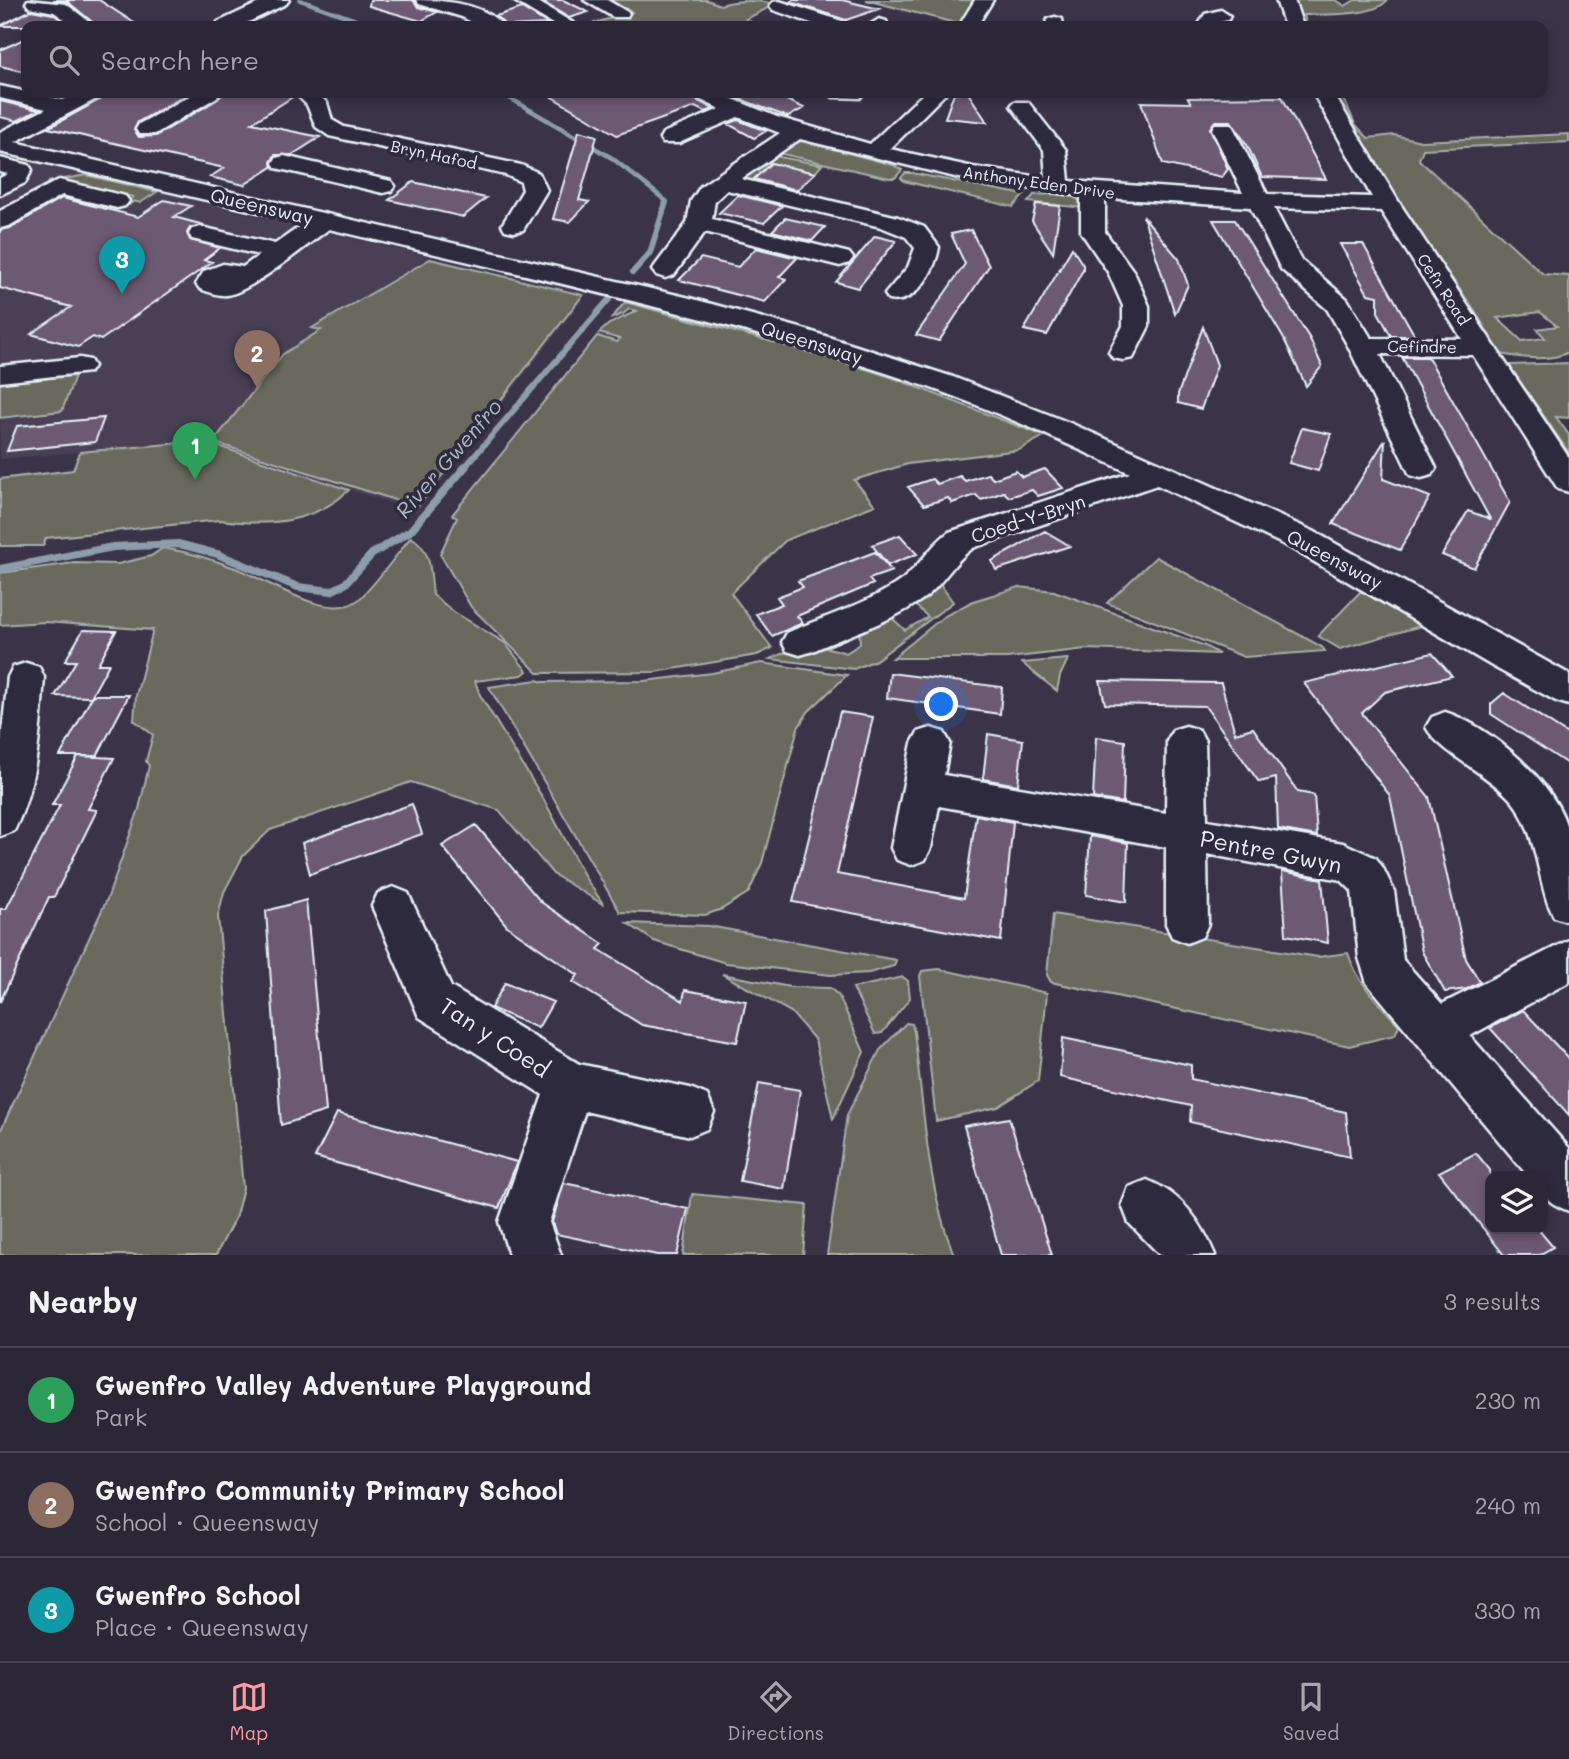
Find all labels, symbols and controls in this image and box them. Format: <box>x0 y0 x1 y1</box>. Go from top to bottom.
search box <box>21 21 1548 98</box>
icon: search <box>45 41 83 79</box>
text: Search here <box>101 43 259 77</box>
street label: Bryn Hafod <box>389 135 479 173</box>
street label: Anthony Eden Drive <box>962 161 1116 203</box>
street label: Queensway <box>208 182 316 230</box>
pin: 3 <box>99 236 145 294</box>
street label: Cefn Road <box>1413 249 1475 329</box>
street label: Queensway <box>758 315 866 369</box>
pin: 2 <box>234 330 280 388</box>
street label: Cefindre <box>1387 335 1457 357</box>
water label: River Gwenfro <box>389 393 507 523</box>
pin: 1 <box>172 422 218 480</box>
street label: Coed-Y-Bryn <box>968 488 1088 548</box>
street label: Queensway <box>1283 523 1387 595</box>
your location <box>924 687 958 721</box>
street label: Pentre Gwyn <box>1197 823 1345 879</box>
street label: Tan y Coed <box>434 990 556 1084</box>
map controls <box>1485 1171 1548 1234</box>
button: layers <box>1485 1171 1548 1234</box>
text: Nearby <box>28 1281 138 1321</box>
text: 3 results <box>1444 1286 1541 1316</box>
text: Gwenfro Valley Adventure Playground <box>95 1368 591 1402</box>
text: 1 <box>46 1385 56 1415</box>
text: 230 m <box>1475 1385 1541 1415</box>
text: Park <box>95 1402 147 1432</box>
text: Gwenfro Community Primary School <box>95 1473 564 1507</box>
text: 2 <box>45 1490 57 1520</box>
text: 240 m <box>1475 1490 1541 1520</box>
text: School · Queensway <box>95 1507 319 1537</box>
text: Gwenfro School <box>95 1578 301 1612</box>
text: 3 <box>44 1595 58 1625</box>
text: 330 m <box>1474 1595 1541 1625</box>
text: Place · Queensway <box>95 1612 309 1642</box>
tab: Map <box>230 1678 268 1745</box>
tab: Directions <box>727 1678 824 1745</box>
tab: Saved <box>1283 1678 1339 1745</box>

